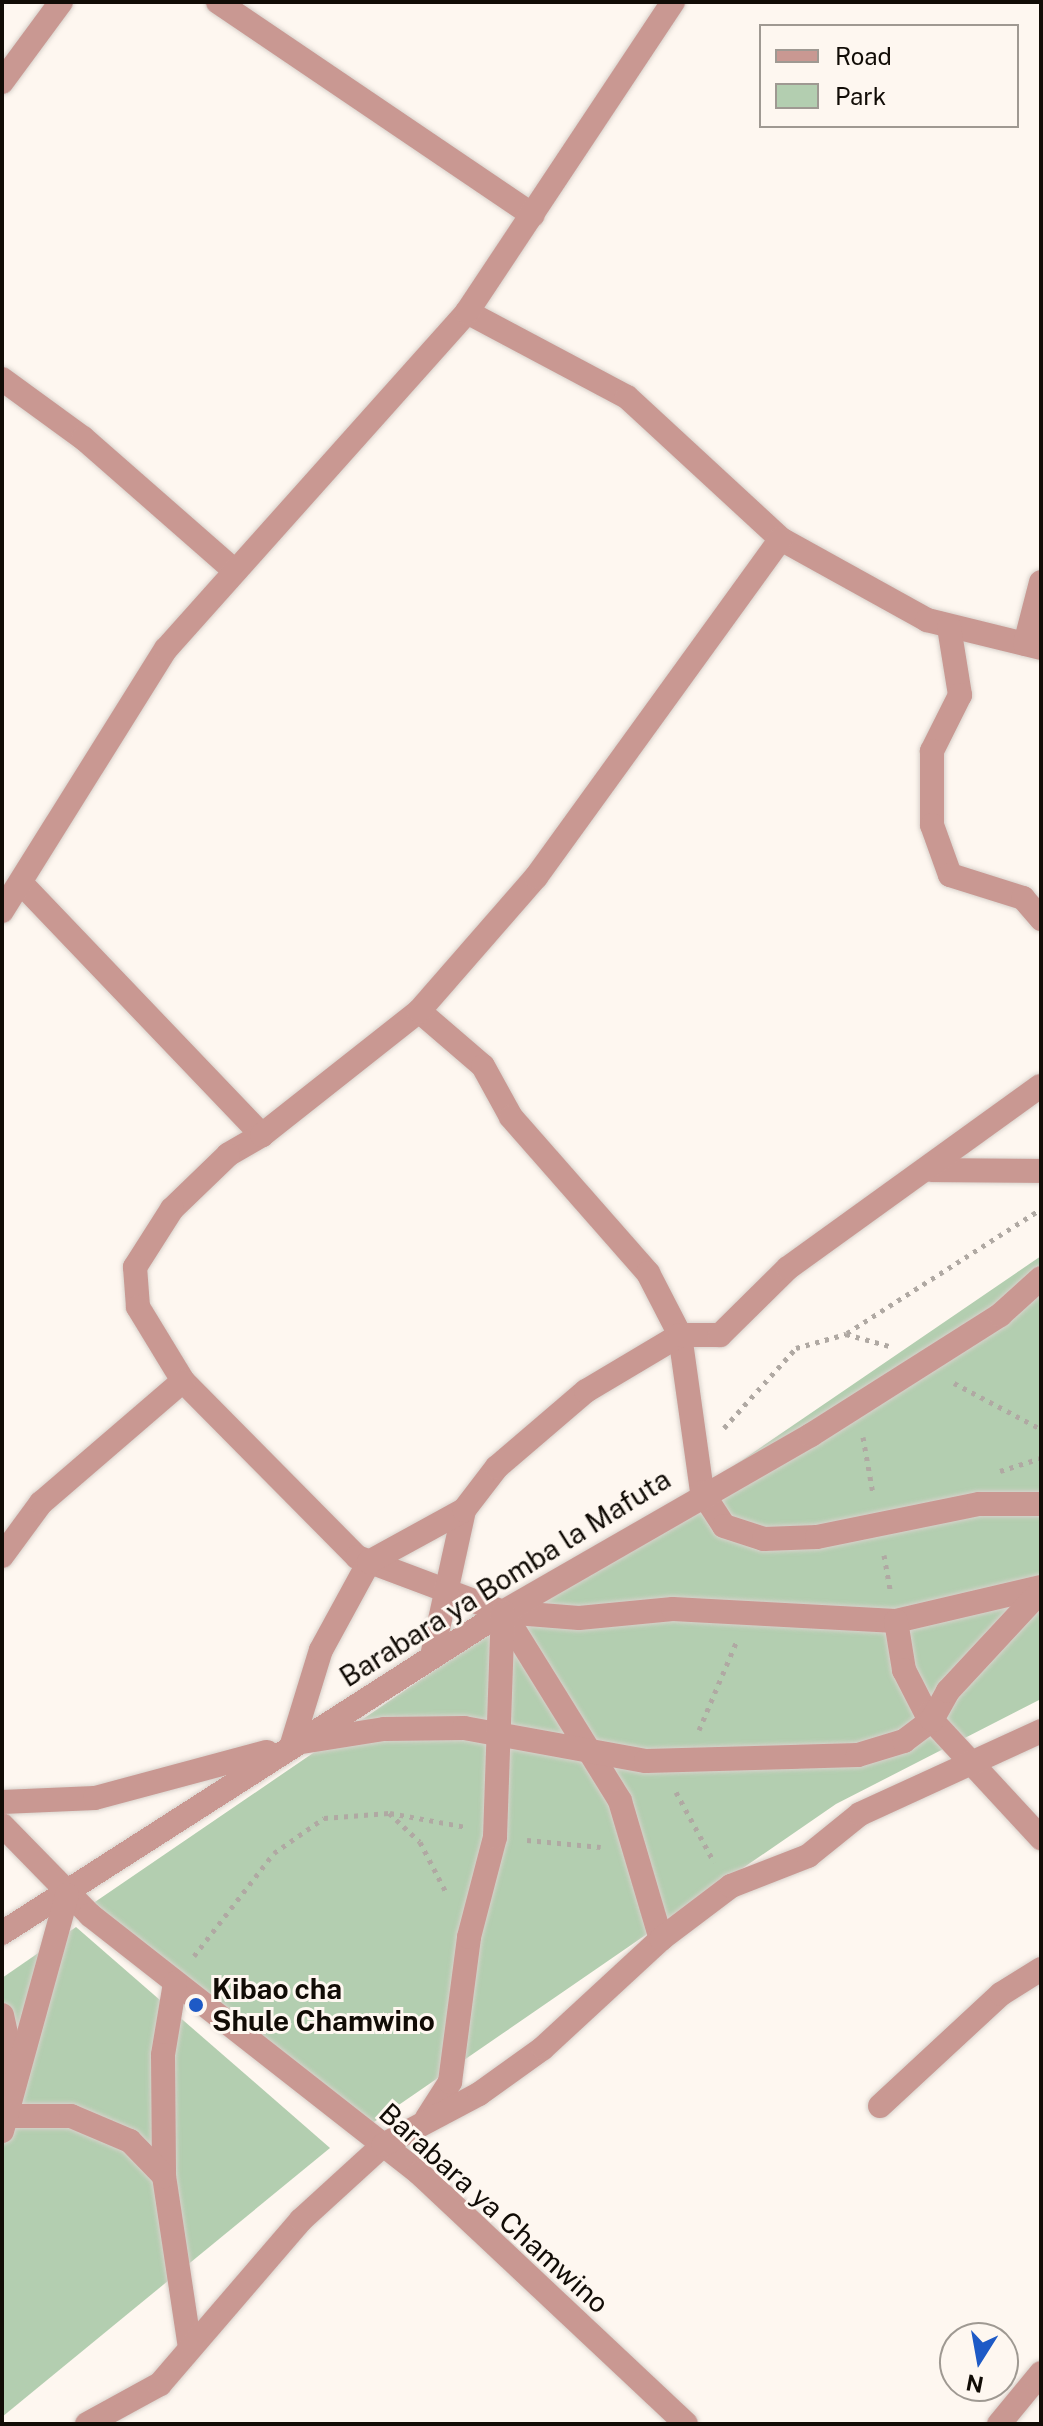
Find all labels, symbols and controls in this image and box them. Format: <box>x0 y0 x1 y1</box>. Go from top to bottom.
legend <box>759 24 1019 128</box>
text: Road <box>835 42 892 70</box>
text: Park <box>835 82 886 110</box>
street label: Barabara ya Bomba la Mafuta <box>333 1462 677 1694</box>
place label: Kibao cha Shule Chamwino <box>212 1972 435 2038</box>
marker: Kibao cha Shule Chamwino <box>187 1996 205 2014</box>
street label: Barabara ya Chamwino <box>372 2096 616 2320</box>
north arrow <box>939 2322 1019 2402</box>
text: N <box>964 2369 986 2398</box>

